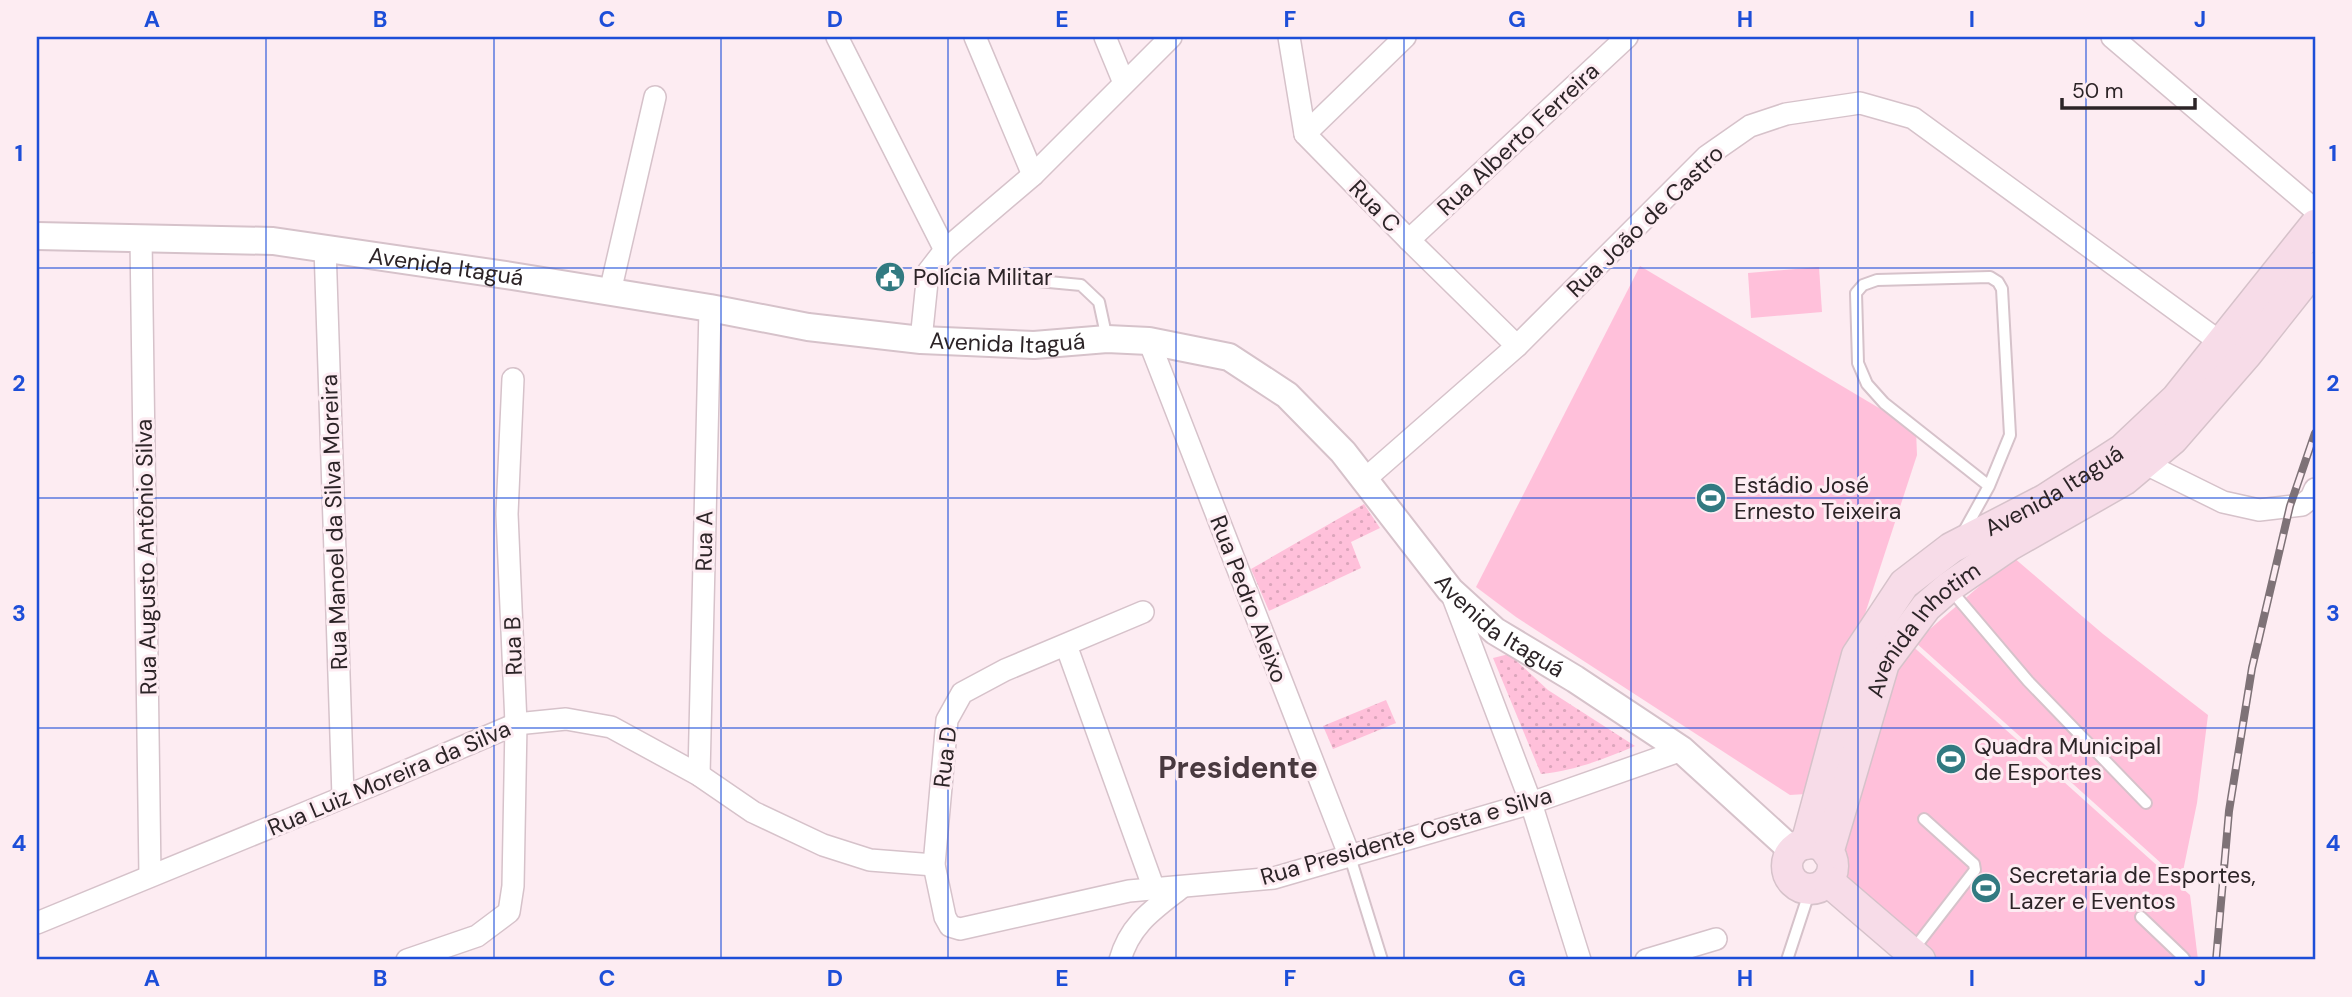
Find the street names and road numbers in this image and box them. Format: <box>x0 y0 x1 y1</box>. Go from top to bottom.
street label: Rua Alberto Ferreira <box>1430 56 1606 222</box>
street label: Rua João de Castro <box>1560 138 1730 304</box>
street label: Rua C <box>1343 173 1407 239</box>
street label: Avenida Itaguá <box>367 240 526 293</box>
street label: Avenida Itaguá <box>929 325 1086 360</box>
street label: Rua Manoel da Silva Moreira <box>314 373 354 671</box>
street label: Rua Augusto Antônio Silva <box>129 419 163 695</box>
street label: Avenida Itaguá <box>1980 438 2129 543</box>
street label: Rua A <box>688 510 720 572</box>
street label: Rua Pedro Aleixo <box>1203 511 1295 687</box>
street label: Avenida Inhotim <box>1860 555 1986 701</box>
street label: Avenida Itaguá <box>1428 568 1570 684</box>
street label: Rua B <box>497 616 529 676</box>
street label: Rua Luiz Moreira da Silva <box>263 713 515 843</box>
street label: Rua D <box>926 725 964 789</box>
street label: Rua Presidente Costa e Silva <box>1257 780 1555 892</box>

